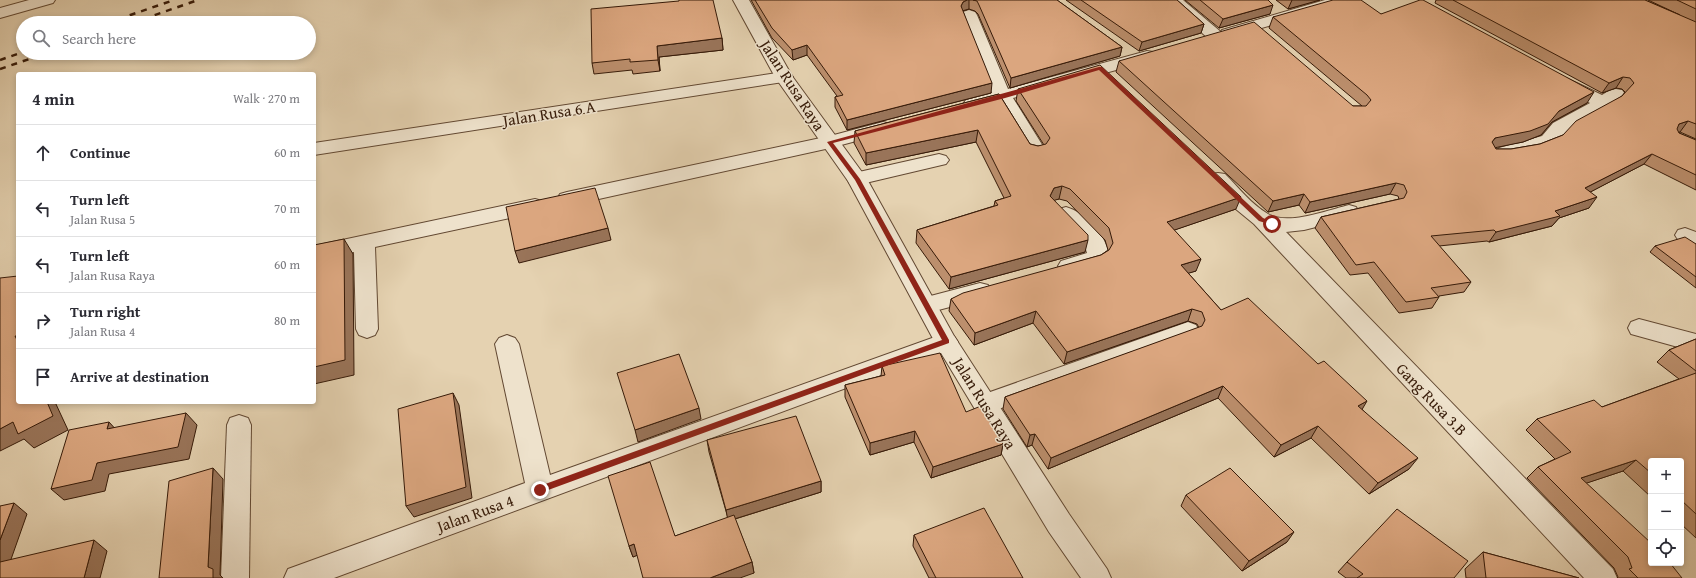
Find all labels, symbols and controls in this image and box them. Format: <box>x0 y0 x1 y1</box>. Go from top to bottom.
search box <box>16 16 316 60</box>
icon: search <box>30 27 52 49</box>
text: Search here <box>62 28 136 49</box>
street label: Jalan Rusa Raya <box>753 33 832 136</box>
text: 4 min <box>32 86 74 111</box>
text: Walk · 270 m <box>233 89 300 108</box>
street label: Jalan Rusa 6 A <box>499 94 597 132</box>
icon: ahead <box>32 142 54 164</box>
text: Continue <box>70 142 131 163</box>
text: 60 m <box>274 143 300 162</box>
text: Turn left <box>70 189 129 210</box>
icon: left <box>32 198 54 220</box>
text: 70 m <box>274 199 300 218</box>
text: Jalan Rusa 5 <box>70 210 135 229</box>
route start <box>1263 215 1281 233</box>
text: Turn left <box>70 245 129 266</box>
icon: left <box>32 254 54 276</box>
text: 60 m <box>274 255 300 274</box>
text: Jalan Rusa Raya <box>70 266 155 285</box>
text: Turn right <box>70 301 141 322</box>
icon: right <box>32 310 54 332</box>
text: 80 m <box>274 311 300 330</box>
text: Jalan Rusa 4 <box>70 322 135 341</box>
street label: Jalan Rusa Raya <box>946 351 1023 454</box>
street label: Gang Rusa 3.B <box>1391 357 1473 441</box>
icon: arrive <box>32 366 54 388</box>
text: Arrive at destination <box>70 366 209 387</box>
map controls <box>1648 458 1684 566</box>
button: + <box>1648 458 1684 494</box>
route end <box>531 481 549 499</box>
street label: Jalan Rusa 4 <box>431 488 517 539</box>
button: − <box>1648 494 1684 530</box>
button: locate <box>1648 530 1684 566</box>

